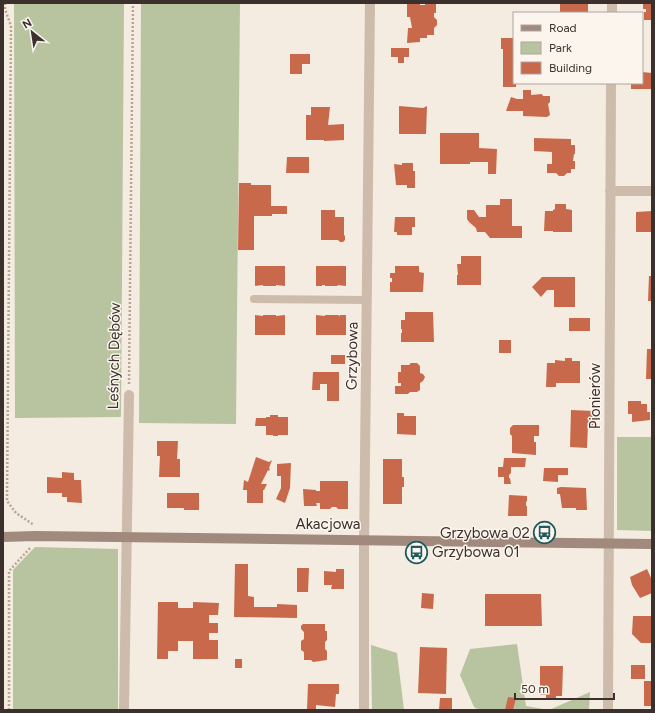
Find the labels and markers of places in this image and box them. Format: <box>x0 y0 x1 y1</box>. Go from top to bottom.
bus stop icon: Grzybowa 02 <box>532 520 558 546</box>
place label: Grzybowa 02 <box>440 524 530 542</box>
bus stop icon: Grzybowa 01 <box>404 539 430 565</box>
place label: Grzybowa 01 <box>432 543 520 561</box>

